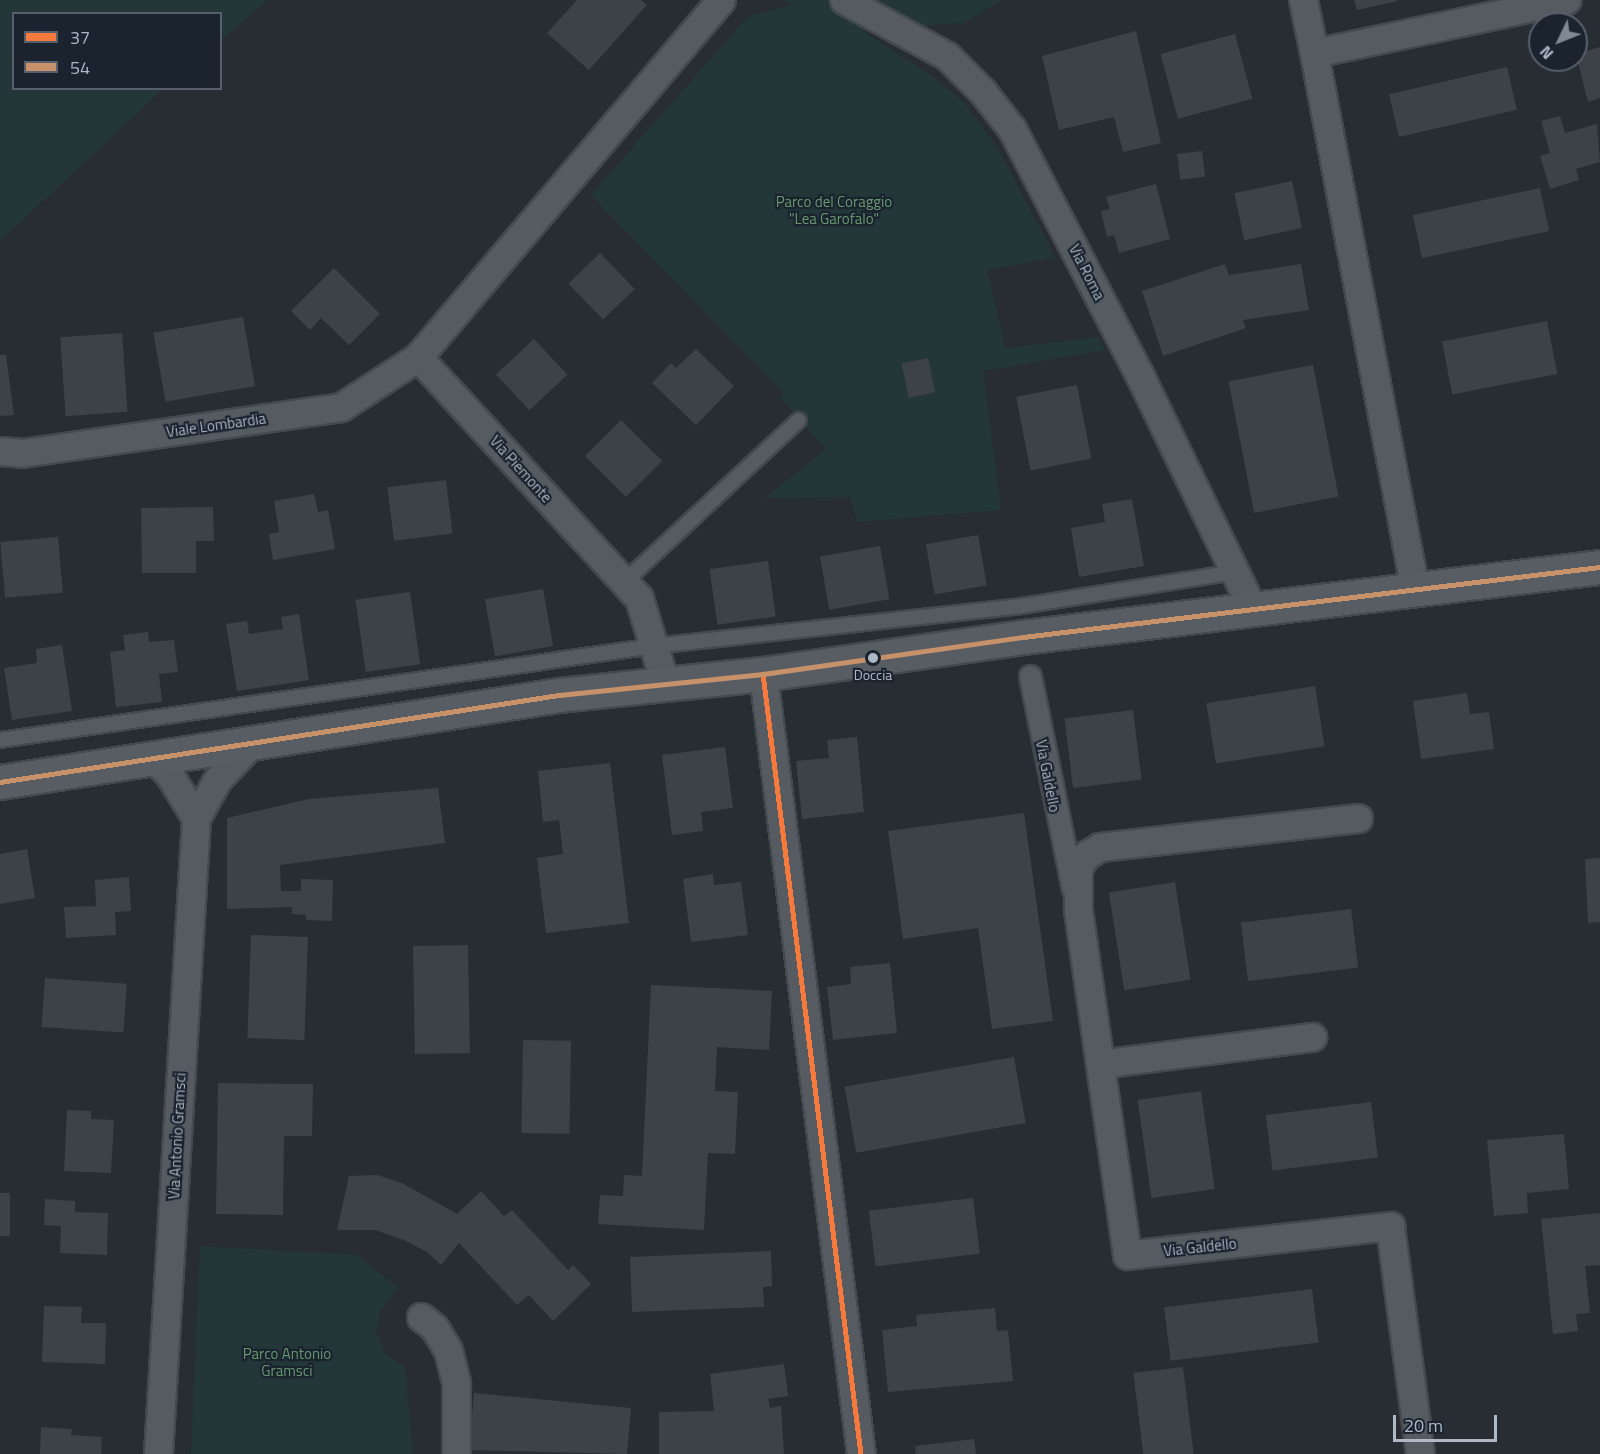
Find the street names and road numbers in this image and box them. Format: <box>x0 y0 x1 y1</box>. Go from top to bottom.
street label: Via Roma <box>1065 241 1109 303</box>
street label: Viale Lombardia <box>165 409 267 441</box>
street label: Via Piemonte <box>486 432 556 506</box>
street label: Via Galdello <box>1032 738 1064 814</box>
street label: Via Antonio Gramsci <box>165 1072 189 1200</box>
street label: Via Galdello <box>1163 1234 1237 1260</box>

